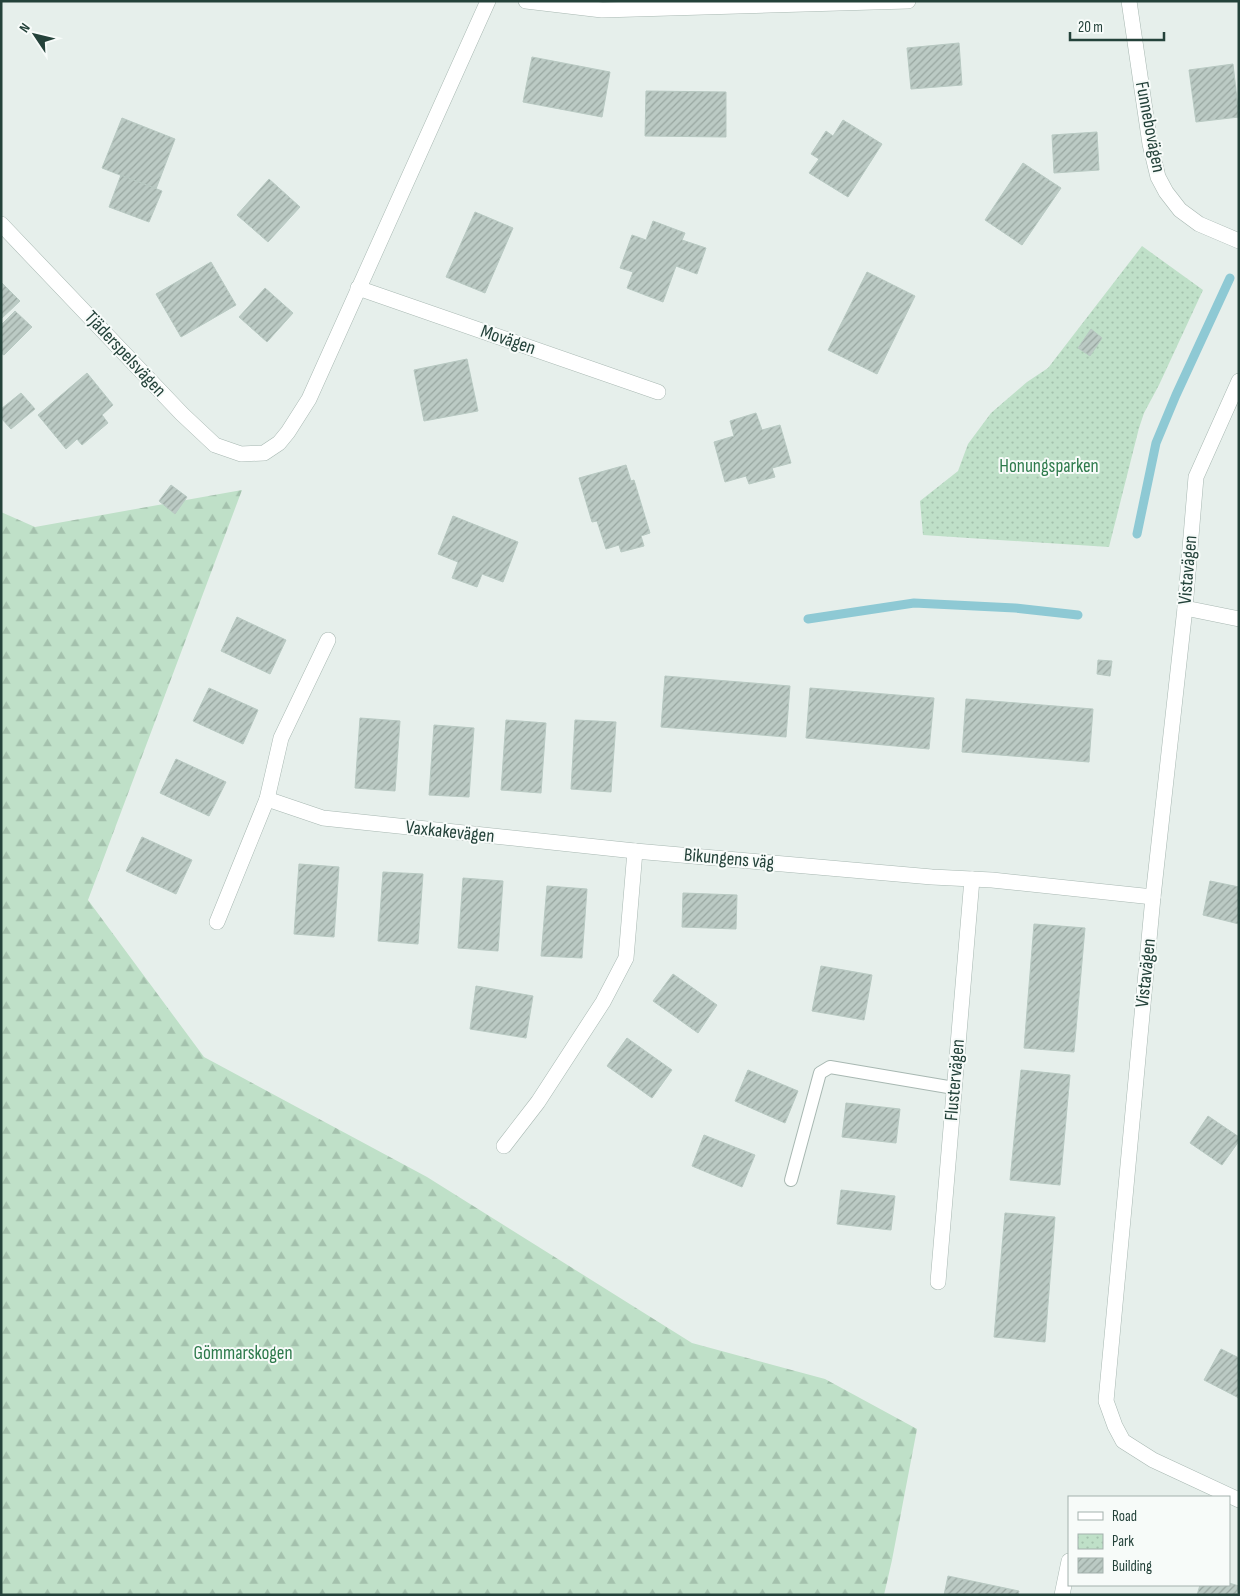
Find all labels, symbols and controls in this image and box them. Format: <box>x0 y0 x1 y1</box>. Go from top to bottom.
north arrow <box>10 10 60 60</box>
scale bar <box>1070 10 1164 42</box>
text: 20 m <box>1078 18 1103 37</box>
text: N <box>16 20 34 36</box>
street label: Funnebovägen <box>1130 79 1170 175</box>
street label: Tjäderspelsvägen <box>79 306 171 402</box>
street label: Movägen <box>477 320 539 360</box>
park label: Honungsparken <box>999 455 1099 478</box>
street label: Vistavägen <box>1174 534 1202 606</box>
street label: Vaxkakevägen <box>404 816 496 848</box>
street label: Bikungens väg <box>683 844 775 874</box>
street label: Vistavägen <box>1131 937 1161 1009</box>
street label: Flustervägen <box>940 1038 970 1122</box>
park label: Gömmarskogen <box>193 1342 293 1365</box>
legend <box>1068 1496 1230 1586</box>
text: Road <box>1112 1507 1137 1526</box>
text: Park <box>1112 1532 1134 1551</box>
text: Building <box>1112 1557 1152 1576</box>

